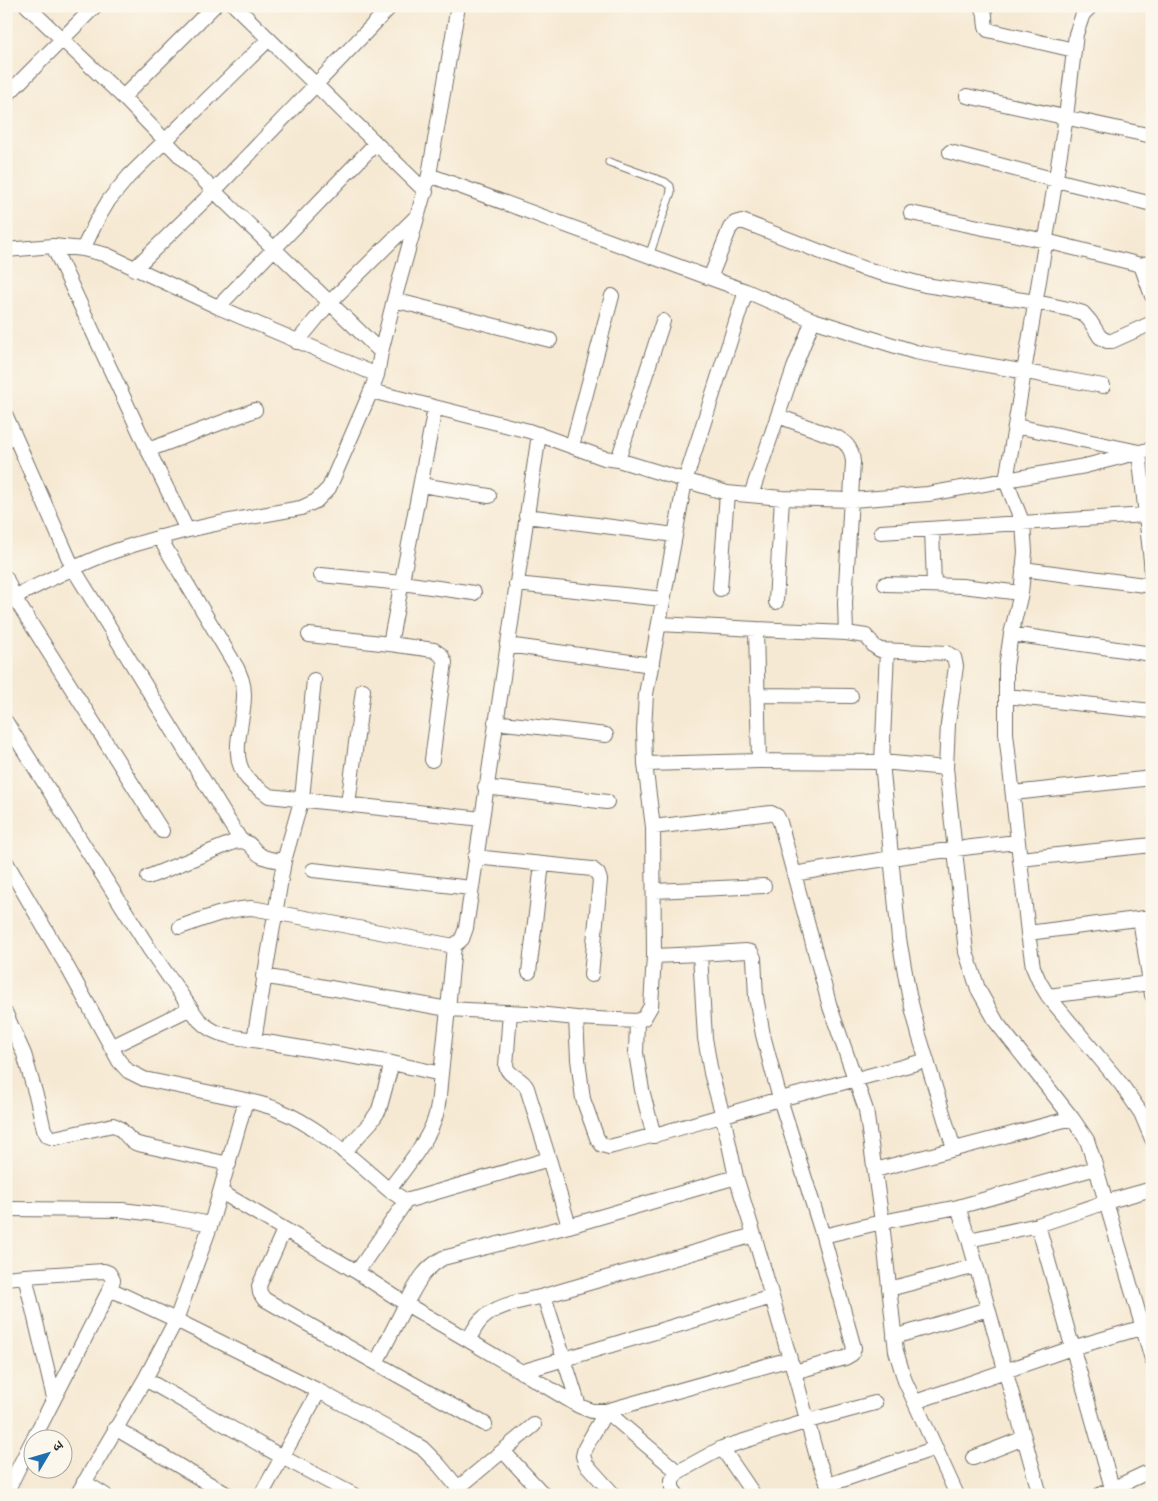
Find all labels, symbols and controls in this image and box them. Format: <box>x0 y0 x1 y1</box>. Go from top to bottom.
north arrow <box>22 1428 72 1478</box>
text: उ <box>48 1437 67 1456</box>

